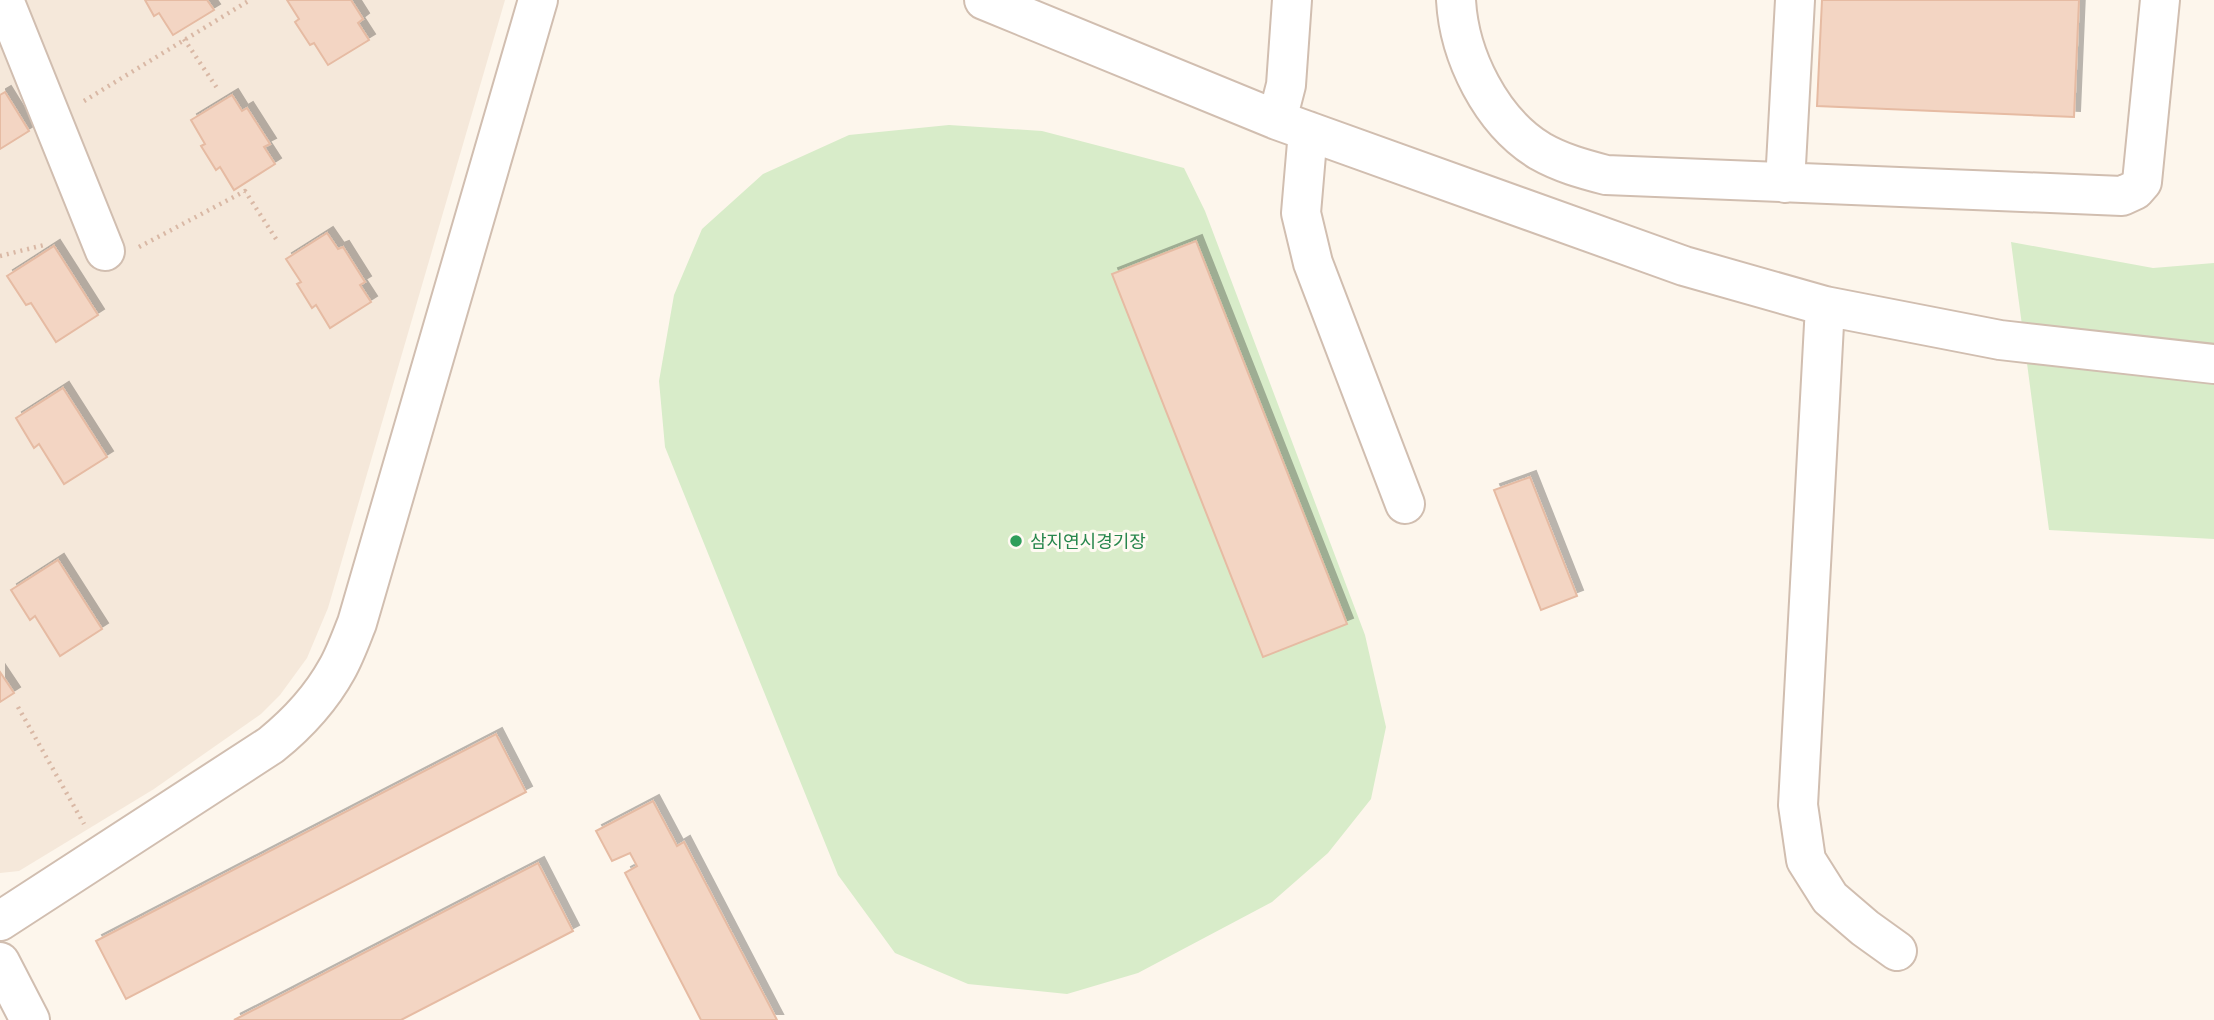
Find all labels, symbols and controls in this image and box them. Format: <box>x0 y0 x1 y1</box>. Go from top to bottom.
place label: 삼지연시경기장 <box>1030 531 1146 552</box>
marker: 삼지연시경기장 <box>1008 533 1024 549</box>

